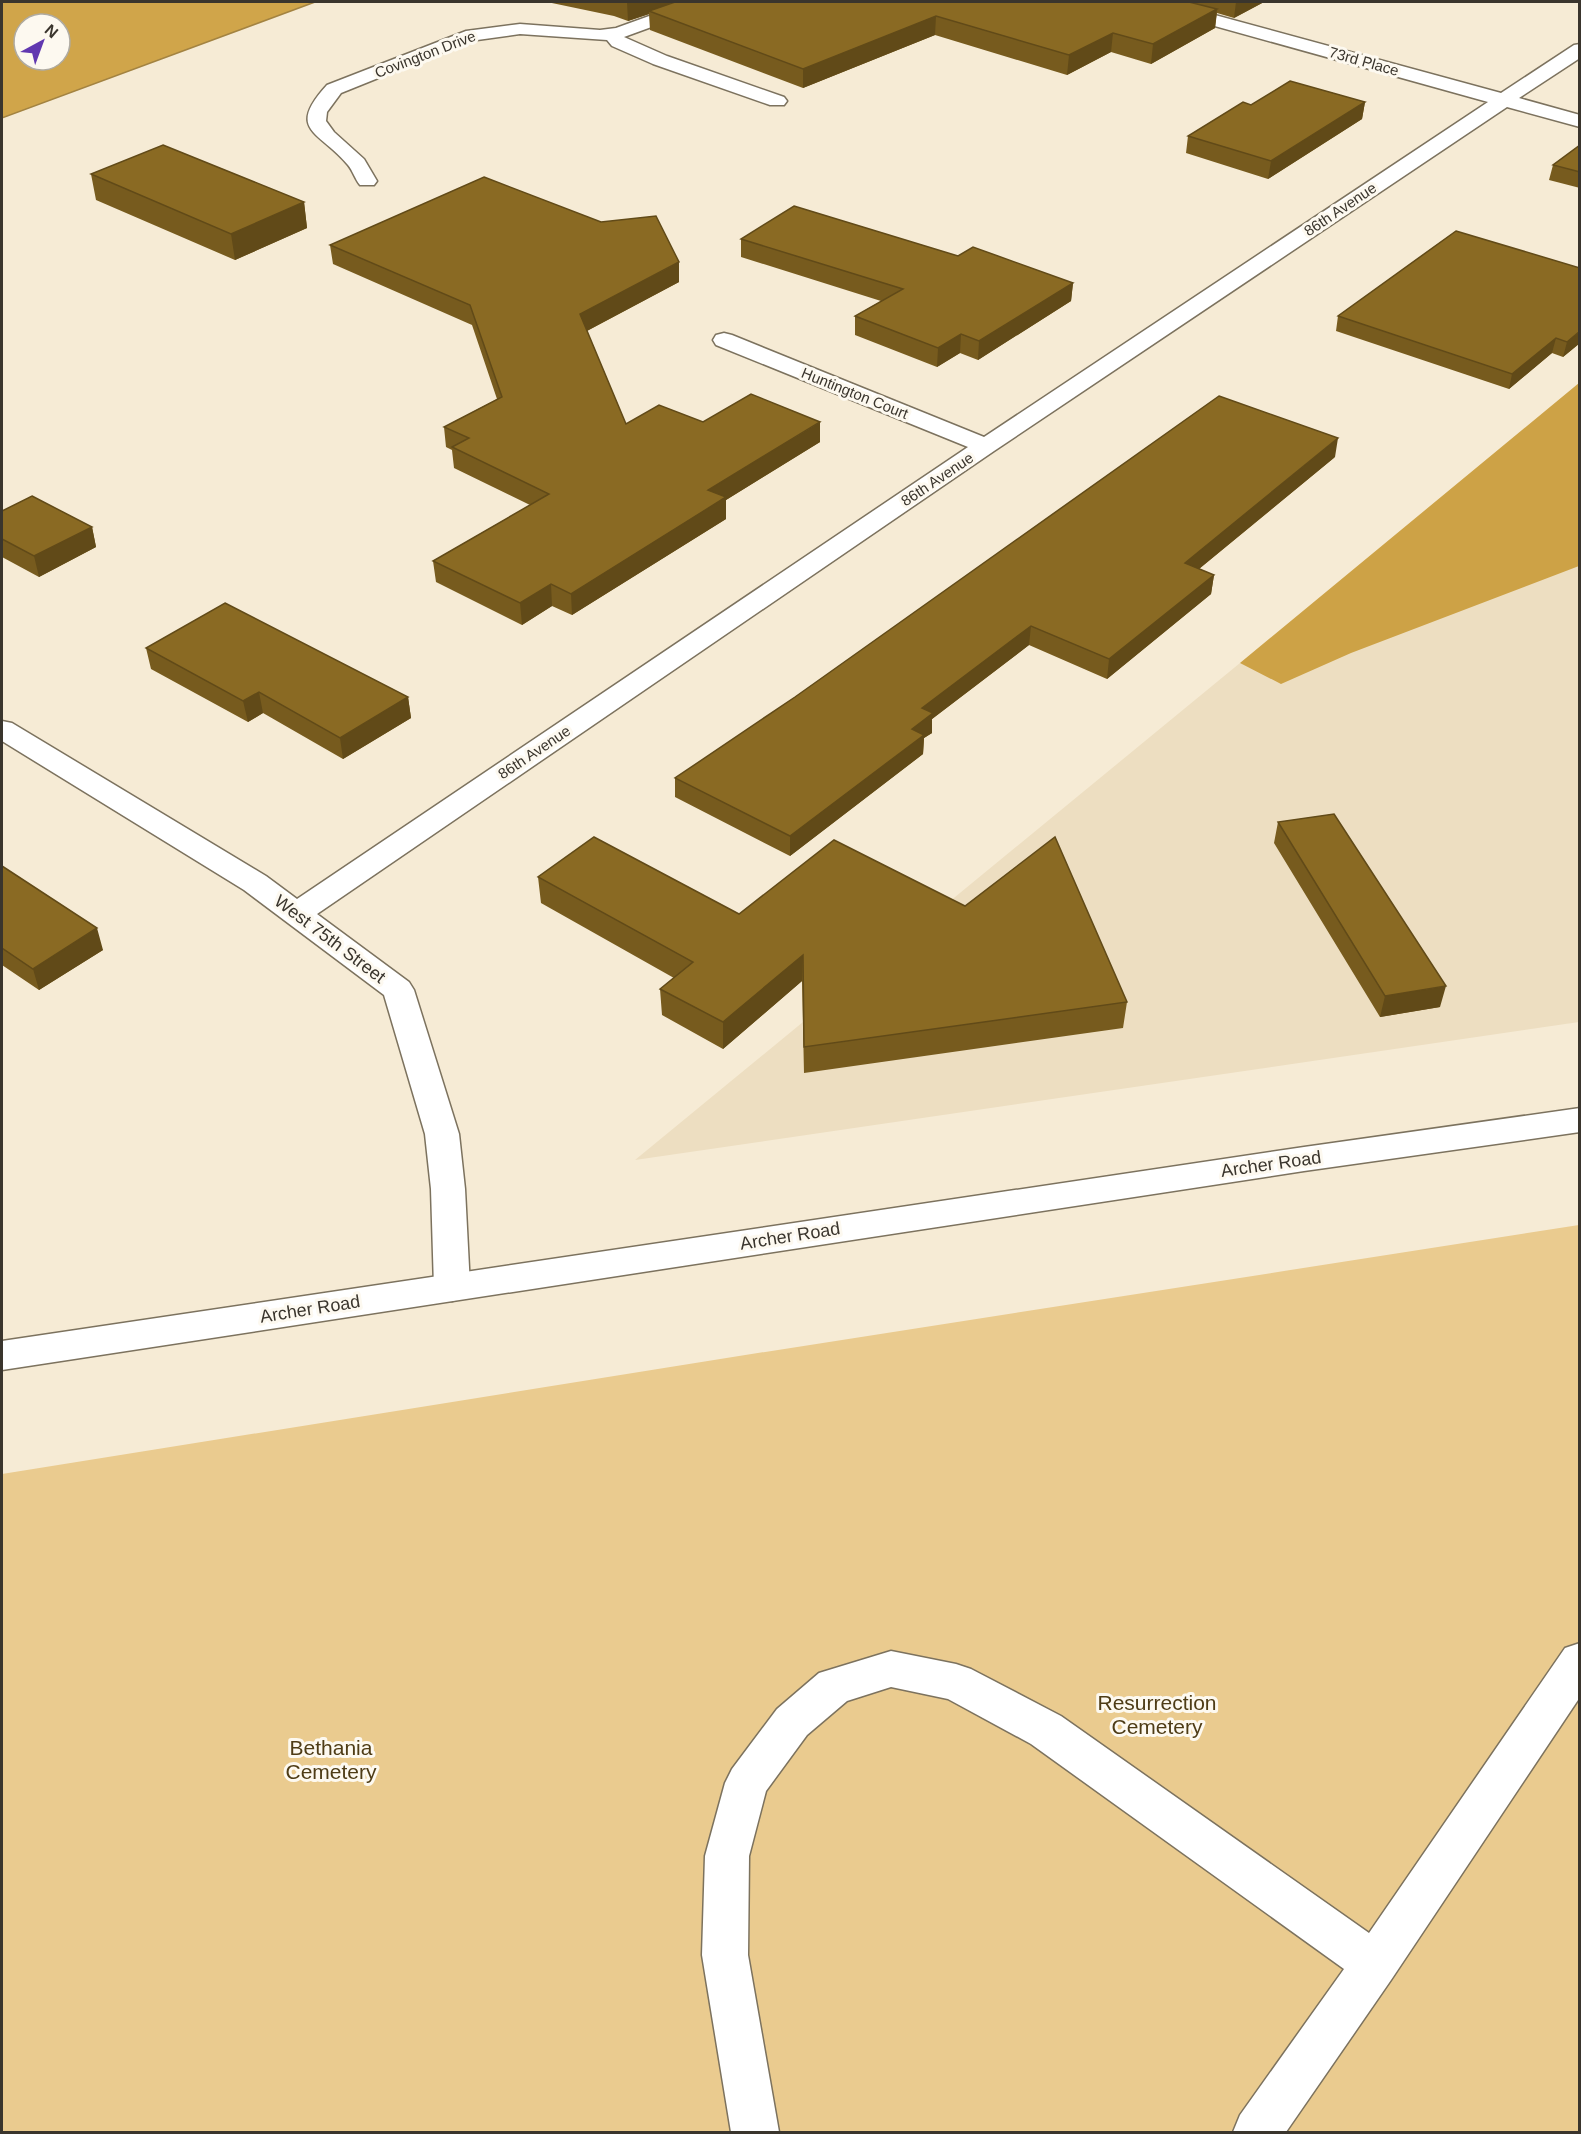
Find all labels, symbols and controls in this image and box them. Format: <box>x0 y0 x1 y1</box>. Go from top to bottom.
north arrow <box>12 12 72 72</box>
text: N <box>42 21 61 41</box>
street label: Covington Drive <box>372 27 478 81</box>
street label: 73rd Place <box>1327 43 1401 79</box>
street label: 86th Avenue <box>1301 179 1379 239</box>
street label: Huntington Court <box>799 364 912 422</box>
street label: 86th Avenue <box>898 449 976 509</box>
street label: 86th Avenue <box>495 722 573 782</box>
street label: West 75th Street <box>271 891 389 987</box>
street label: Archer Road <box>1220 1147 1322 1181</box>
street label: Archer Road <box>739 1218 841 1254</box>
street label: Archer Road <box>259 1291 361 1327</box>
park label: Resurrection Cemetery <box>1097 1691 1217 1738</box>
park label: Bethania Cemetery <box>285 1736 377 1783</box>

